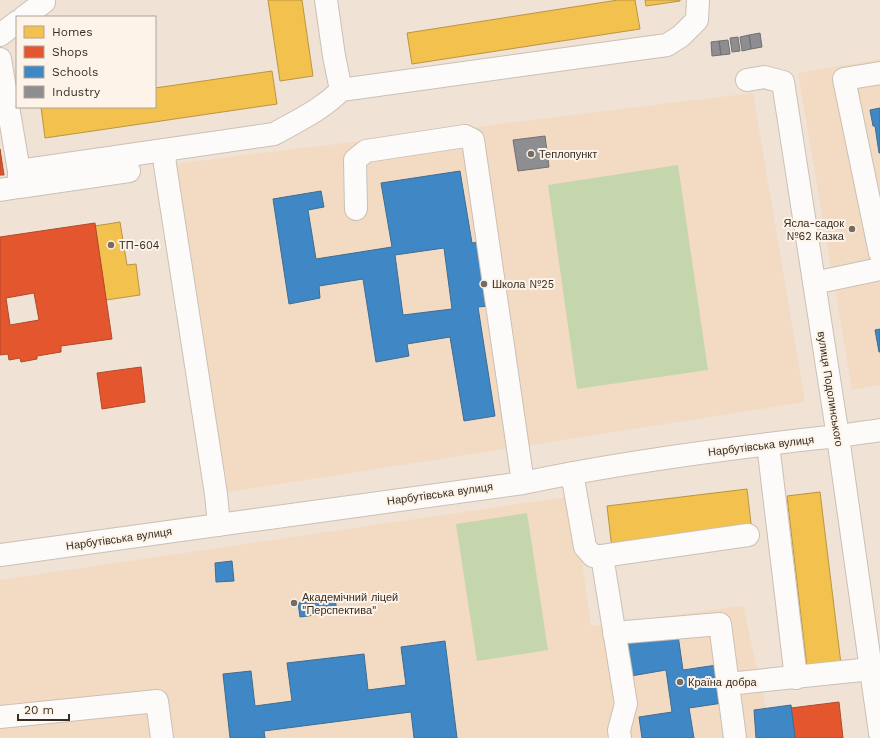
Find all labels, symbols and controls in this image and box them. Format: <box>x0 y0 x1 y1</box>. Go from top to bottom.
legend <box>16 16 156 108</box>
text: Homes <box>52 25 93 39</box>
text: Shops <box>52 45 88 59</box>
text: Schools <box>52 65 98 79</box>
text: Industry <box>52 85 101 99</box>
place label: Теплопункт <box>539 148 597 161</box>
marker: Теплопункт <box>526 149 536 159</box>
place label: Ясла-садок №62 Казка <box>783 217 845 243</box>
marker: Ясла-садок №62 Казка <box>847 224 857 234</box>
place label: ТП-604 <box>119 239 160 252</box>
marker: ТП-604 <box>106 240 116 250</box>
place label: Школа №25 <box>492 278 554 291</box>
marker: Школа №25 <box>479 279 489 289</box>
street label: вулиця Подолинського <box>814 331 846 447</box>
street label: Нарбутівська вулиця <box>707 433 815 459</box>
street label: Нарбутівська вулиця <box>386 480 494 508</box>
street label: Нарбутівська вулиця <box>65 525 173 553</box>
place label: Академічний ліцей "Перспектива" <box>302 591 398 617</box>
marker: Академічний ліцей "Перспектива" <box>289 598 299 608</box>
place label: Країна добра <box>688 676 758 689</box>
marker: Країна добра <box>675 677 685 687</box>
scale bar <box>18 696 69 722</box>
text: 20 m <box>24 703 54 717</box>

